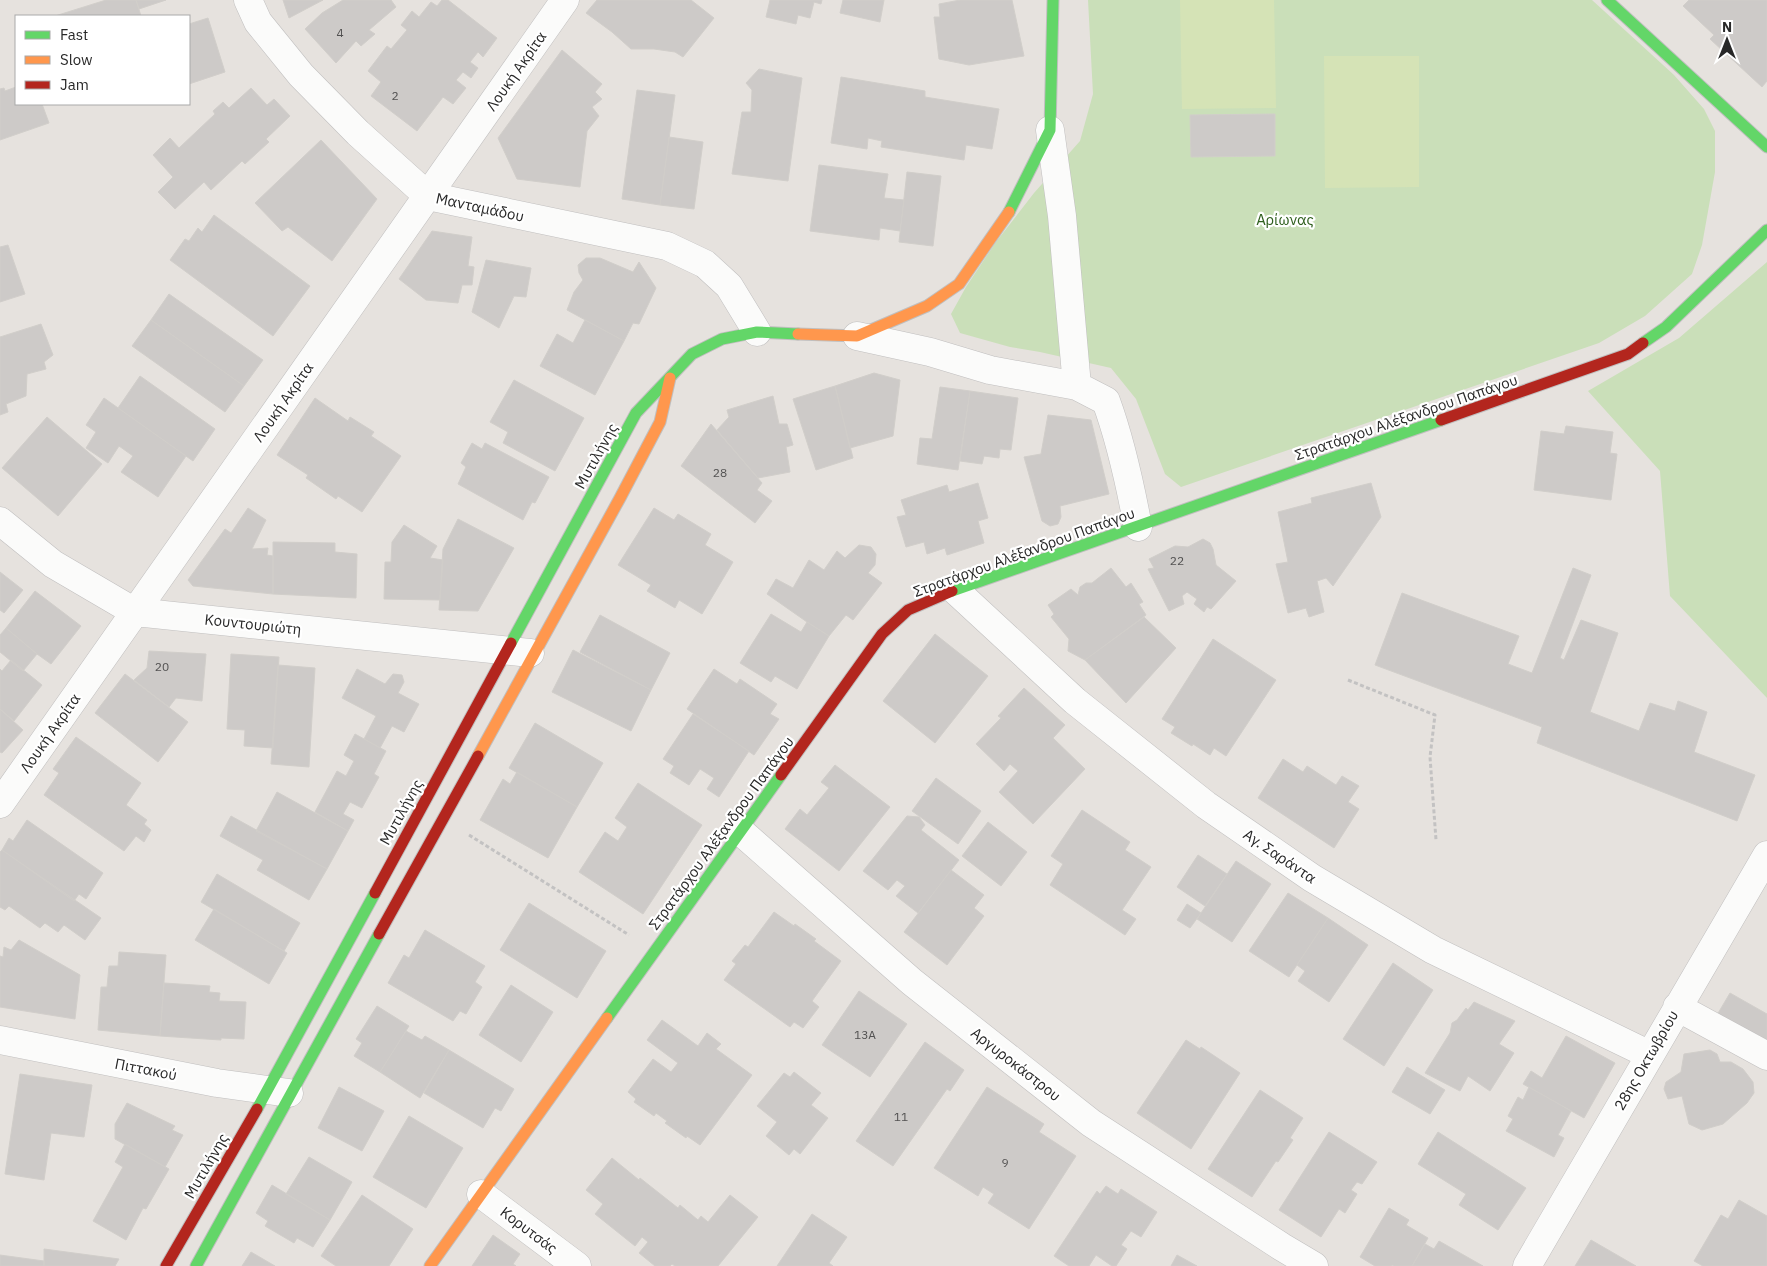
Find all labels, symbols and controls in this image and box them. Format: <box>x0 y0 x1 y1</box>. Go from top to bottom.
legend <box>15 15 190 105</box>
north arrow <box>1702 15 1752 65</box>
text: N <box>1722 18 1732 36</box>
text: Fast <box>60 25 88 44</box>
house number: 4 <box>336 25 344 40</box>
street label: Λουκή Ακρίτα <box>482 27 551 115</box>
text: Slow <box>60 50 93 69</box>
text: Jam <box>60 75 89 94</box>
house number: 2 <box>391 88 399 103</box>
street label: Μανταμάδου <box>434 188 526 226</box>
park label: Αρίωνας <box>1256 210 1314 229</box>
street label: Λουκή Ακρίτα <box>249 358 318 446</box>
street label: Στρατάρχου Αλέξανδρου Παπάγου <box>1292 370 1520 464</box>
street label: Μυτιλήνης <box>570 420 622 492</box>
house number: 28 <box>713 465 727 480</box>
street label: Στρατάρχου Αλέξανδρου Παπάγου <box>911 503 1137 601</box>
house number: 22 <box>1170 553 1184 568</box>
street label: Κουντουριώτη <box>204 609 302 639</box>
house number: 20 <box>155 659 169 674</box>
street label: Λουκή Ακρίτα <box>16 689 85 777</box>
street label: Στρατάρχου Αλέξανδρου Παπάγου <box>644 733 798 933</box>
street label: Μυτιλήνης <box>375 776 427 848</box>
street label: Αγ. Σαράντα <box>1240 825 1320 888</box>
street label: 28ης Οκτωβρίου <box>1610 1007 1682 1113</box>
street label: Αργυροκάστρου <box>967 1023 1065 1105</box>
house number: 13A <box>854 1027 876 1042</box>
street label: Πιττακού <box>113 1054 179 1084</box>
house number: 11 <box>894 1109 908 1124</box>
street label: Μυτιλήνης <box>180 1130 232 1202</box>
house number: 9 <box>1001 1155 1009 1170</box>
street label: Κορυτσάς <box>497 1202 561 1258</box>

